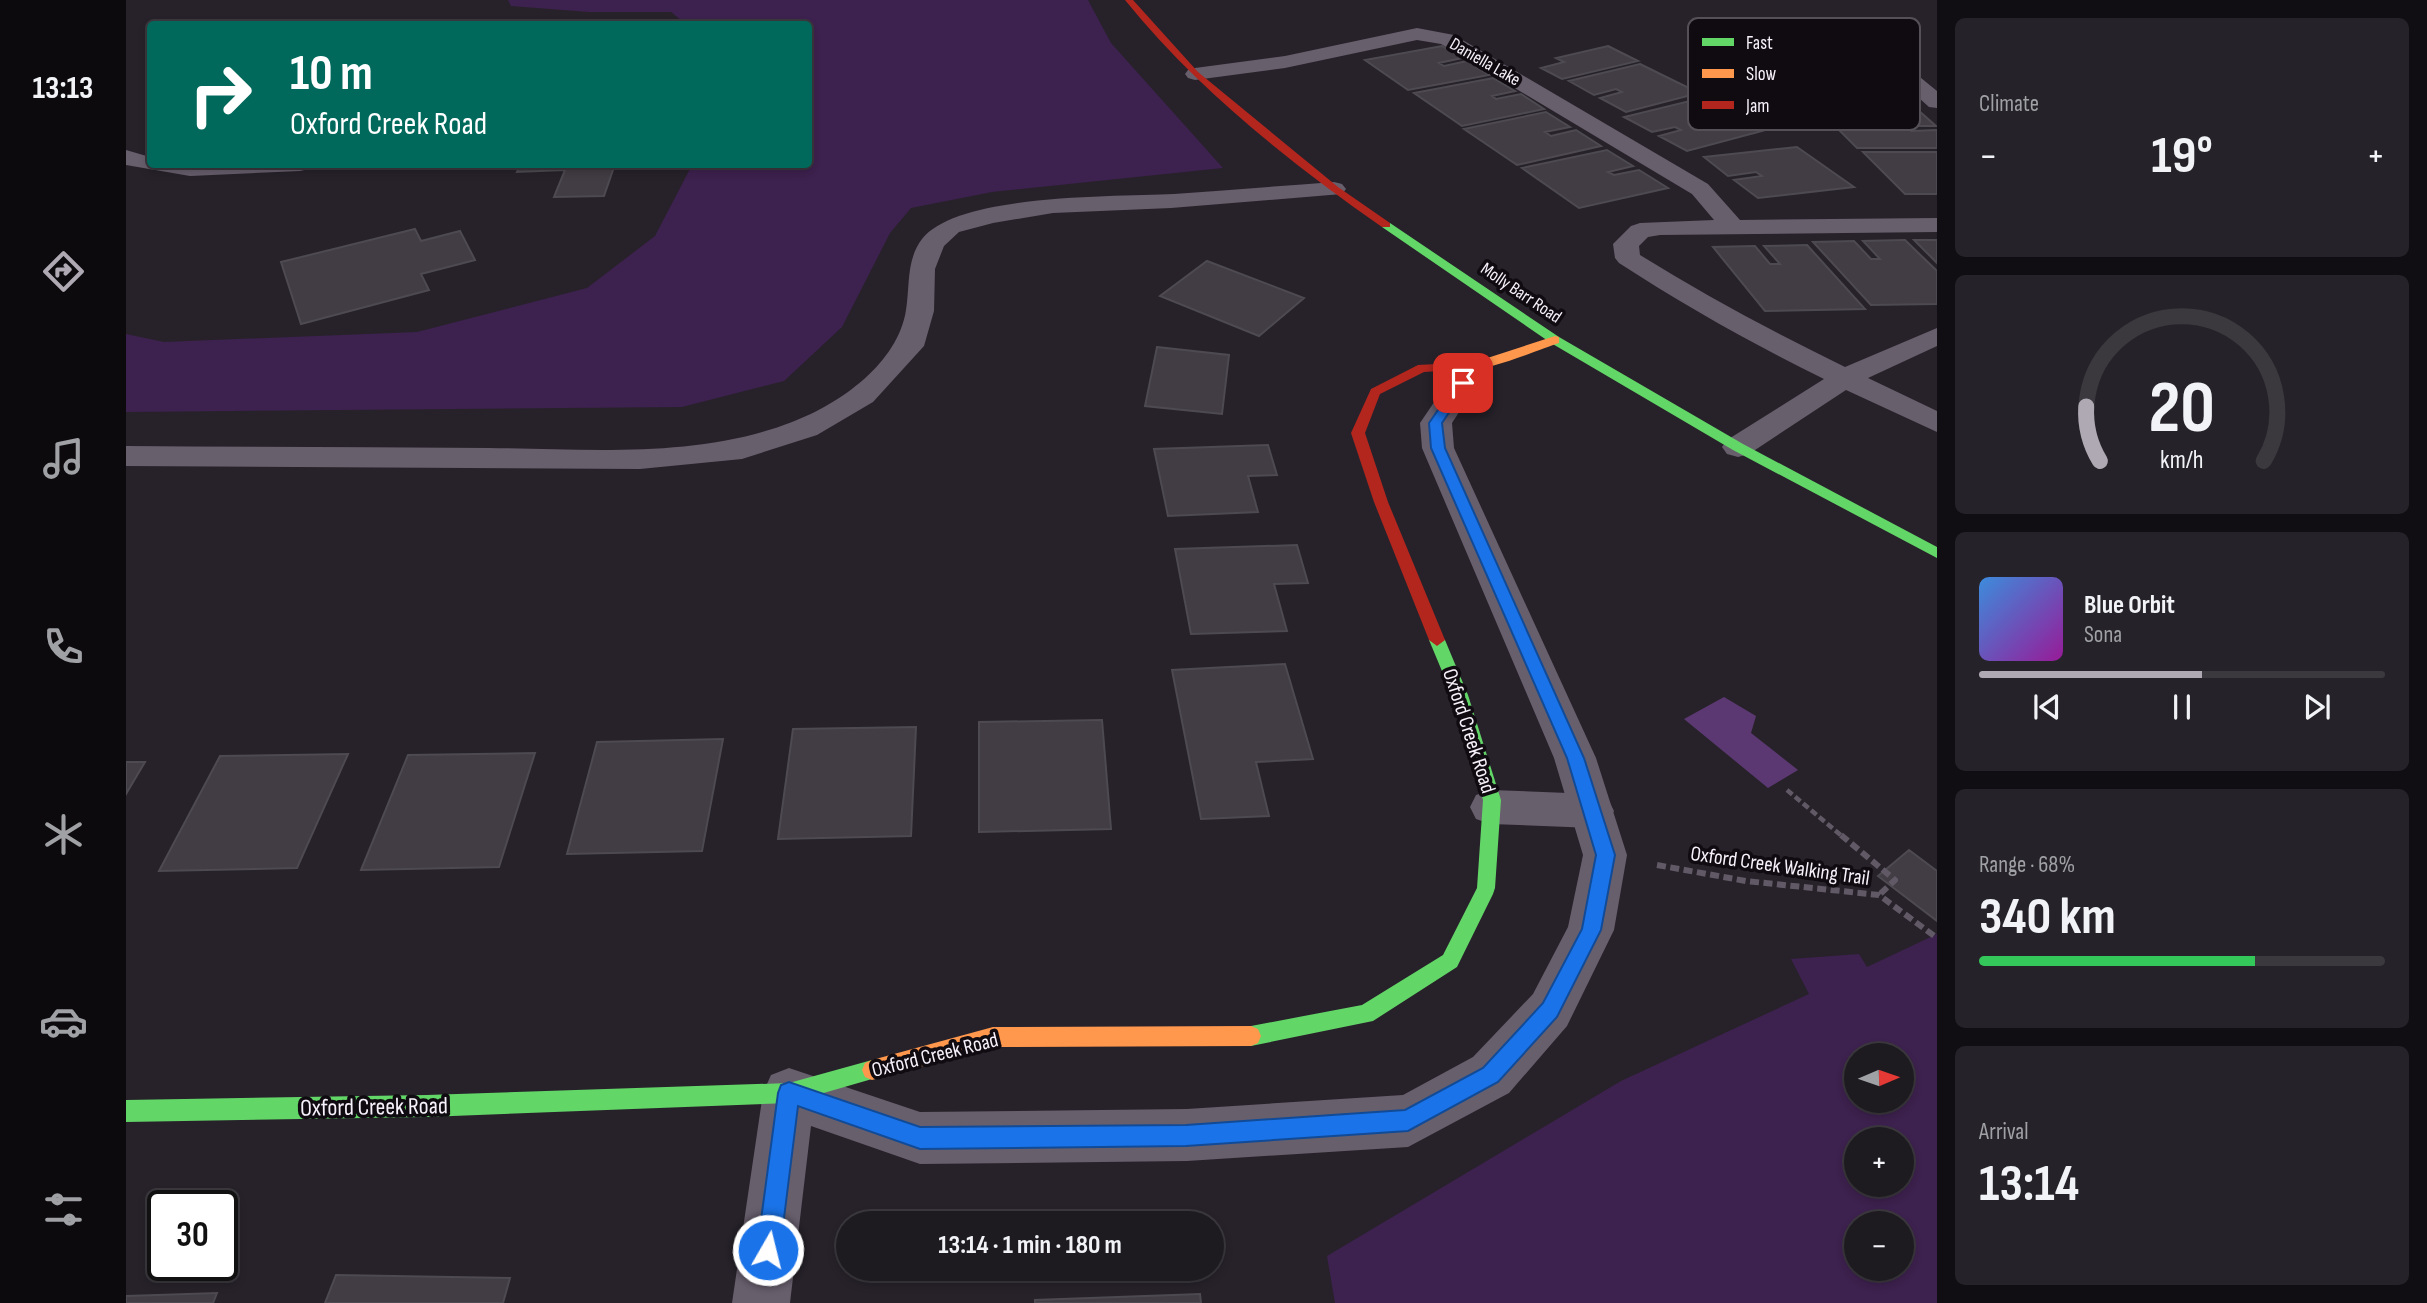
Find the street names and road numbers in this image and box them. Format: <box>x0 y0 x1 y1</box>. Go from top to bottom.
street label: Daniella Lake <box>1446 33 1524 91</box>
street label: Molly Barr Road <box>1477 258 1565 328</box>
street label: Oxford Creek Road <box>1437 666 1501 796</box>
street label: Oxford Creek Walking Trail <box>1689 841 1871 891</box>
street label: Oxford Creek Road <box>869 1027 1001 1083</box>
street label: Oxford Creek Road <box>300 1091 448 1123</box>

